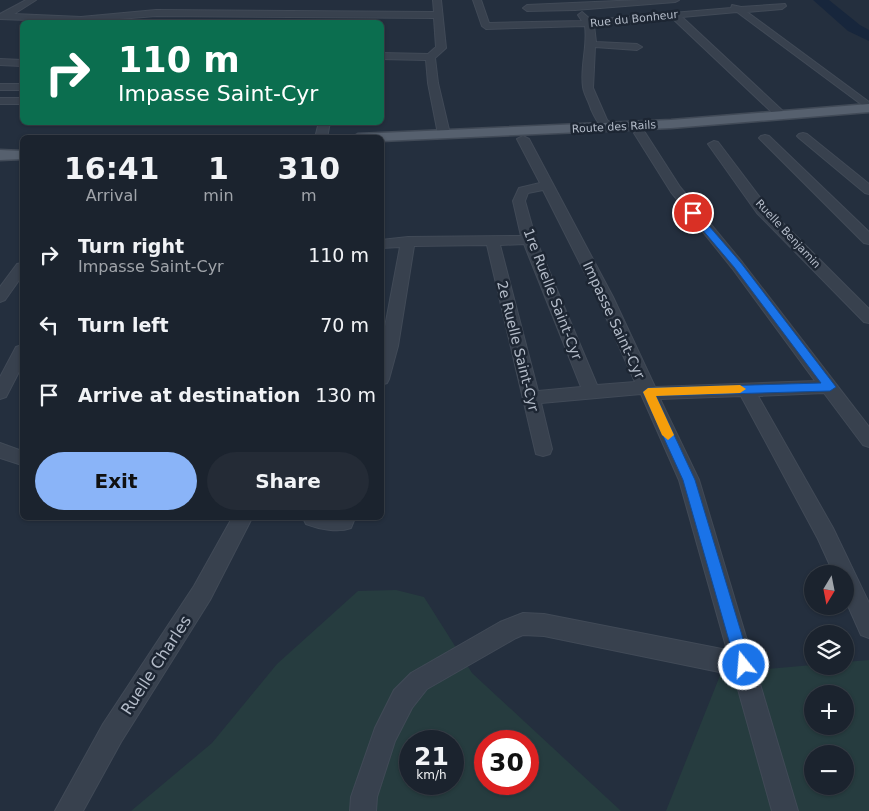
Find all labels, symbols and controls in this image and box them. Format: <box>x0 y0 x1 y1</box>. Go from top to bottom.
street label: Rue du Bonheur <box>589 8 679 30</box>
icon: right <box>35 40 100 105</box>
text: 110 m <box>118 40 240 80</box>
text: Impasse Saint-Cyr <box>118 81 318 106</box>
street label: Route des Rails <box>572 118 657 136</box>
text: 16:41 <box>64 151 159 186</box>
text: 1 <box>208 151 229 186</box>
text: 310 <box>277 151 340 186</box>
text: Arrival <box>86 186 138 205</box>
text: min <box>203 186 234 205</box>
text: m <box>301 186 317 205</box>
pin <box>672 192 714 234</box>
street label: Ruelle Benjamin <box>753 197 823 271</box>
icon: arrive <box>679 199 707 227</box>
street label: 1re Ruelle Saint-Cyr <box>521 226 586 362</box>
text: Turn right <box>78 235 184 257</box>
icon: right <box>35 241 63 269</box>
text: 110 m <box>308 244 369 266</box>
text: Impasse Saint-Cyr <box>78 257 224 276</box>
street label: Impasse Saint-Cyr <box>580 259 648 381</box>
street label: 2e Ruelle Saint-Cyr <box>494 279 542 413</box>
icon: left <box>35 311 63 339</box>
text: Turn left <box>78 314 169 336</box>
text: 70 m <box>320 314 369 336</box>
icon: arrive <box>35 381 63 409</box>
text: Arrive at destination <box>78 384 300 406</box>
text: 130 m <box>315 384 376 406</box>
button: Exit <box>35 452 197 510</box>
button: Share <box>207 452 369 510</box>
north arrow <box>804 565 854 615</box>
map controls <box>804 565 854 795</box>
street label: Ruelle Charles <box>117 612 195 718</box>
button: layers <box>804 625 854 675</box>
position arrow <box>717 638 769 690</box>
button: + <box>804 685 854 735</box>
speed limit sign: 30 <box>474 730 539 795</box>
text: 21 <box>414 742 449 771</box>
button: − <box>804 745 854 795</box>
text: km/h <box>416 768 447 782</box>

